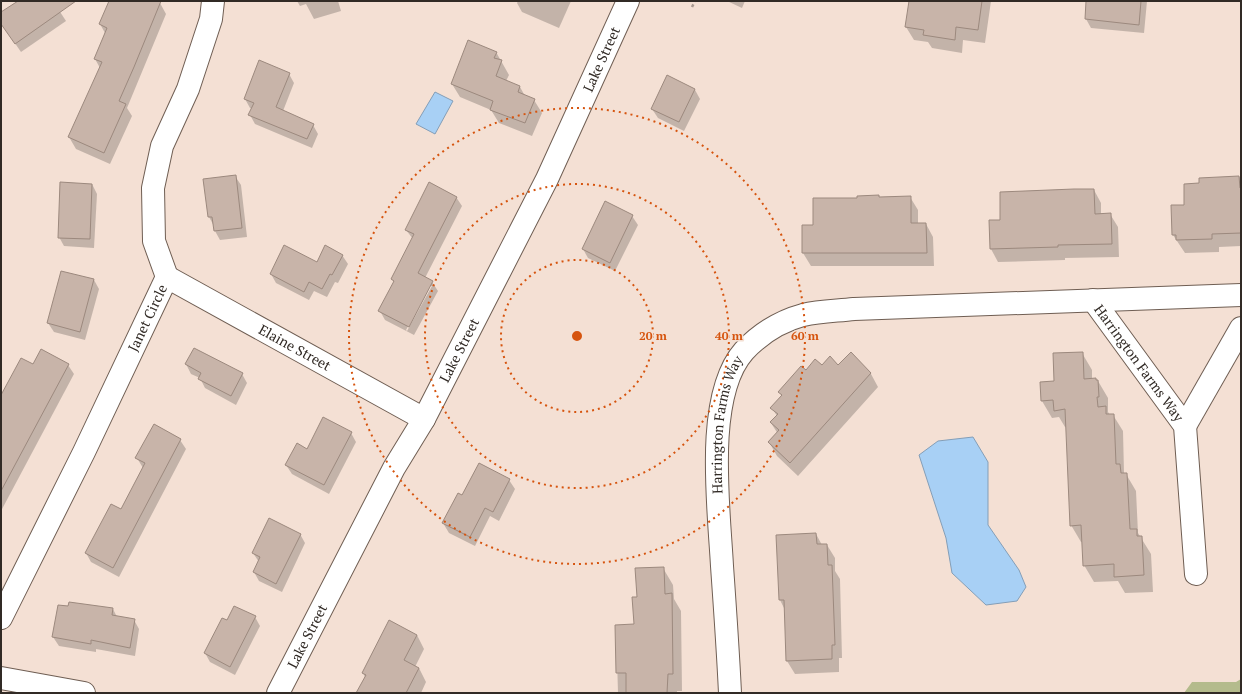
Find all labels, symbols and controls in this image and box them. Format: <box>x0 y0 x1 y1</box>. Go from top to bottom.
street label: Lake Street <box>578 23 625 95</box>
street label: Janet Circle <box>123 281 171 354</box>
street label: Harrington Farms Way <box>1090 300 1189 426</box>
street label: Lake Street <box>435 314 484 385</box>
street label: Elaine Street <box>255 320 335 375</box>
text: 20 m <box>639 328 667 343</box>
text: 40 m <box>715 328 743 343</box>
text: 60 m <box>791 328 819 343</box>
centre of rings <box>570 329 584 343</box>
street label: Harrington Farms Way <box>707 351 747 494</box>
street label: Lake Street <box>282 600 332 671</box>

